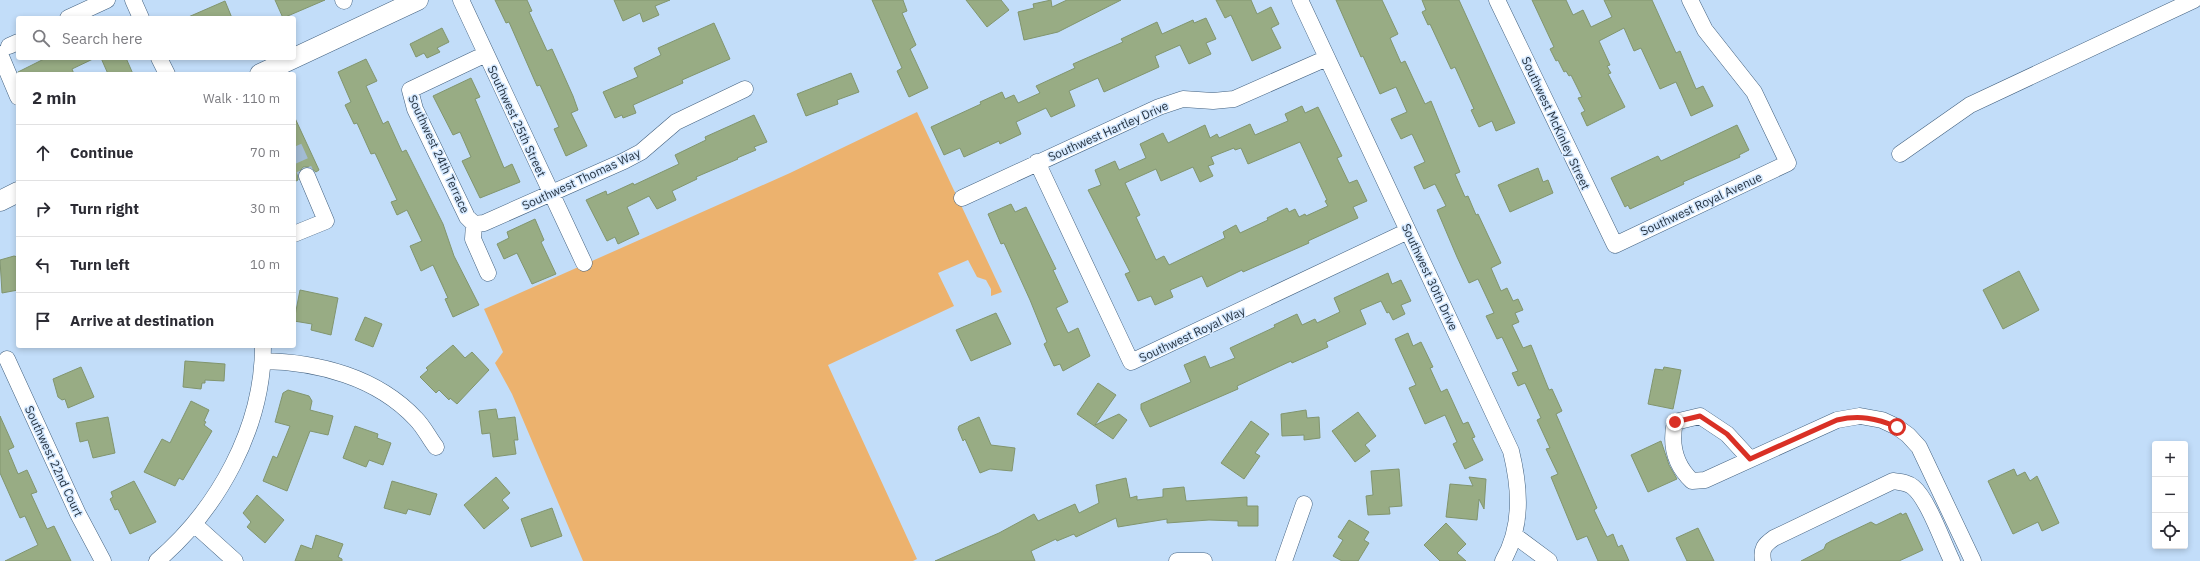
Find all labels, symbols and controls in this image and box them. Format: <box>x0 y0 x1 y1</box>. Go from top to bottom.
search box <box>16 16 296 60</box>
icon: search <box>30 27 52 49</box>
text: Search here <box>62 29 142 48</box>
street label: Southwest McKinley Street <box>1519 54 1593 192</box>
street label: Southwest 25th Street <box>485 63 549 179</box>
text: 2 min <box>32 87 76 109</box>
text: Walk · 110 m <box>203 90 280 107</box>
street label: Southwest 24th Terrace <box>405 93 473 216</box>
street label: Southwest Hartley Drive <box>1046 98 1171 164</box>
icon: ahead <box>32 142 54 164</box>
text: Continue <box>70 143 134 162</box>
text: 70 m <box>250 144 280 161</box>
street label: Southwest Thomas Way <box>519 145 643 213</box>
street label: Southwest Royal Avenue <box>1638 169 1765 239</box>
icon: right <box>32 198 54 220</box>
text: Turn right <box>70 199 139 218</box>
text: 30 m <box>250 200 280 217</box>
street label: Southwest 30th Drive <box>1399 221 1462 333</box>
icon: left <box>32 254 54 276</box>
text: Turn left <box>70 255 130 274</box>
text: 10 m <box>250 256 280 273</box>
street label: Southwest Royal Way <box>1137 303 1247 365</box>
icon: arrive <box>32 310 54 332</box>
text: Arrive at destination <box>70 311 214 330</box>
street label: Southwest 22nd Court <box>22 403 86 519</box>
route end <box>1666 413 1684 431</box>
route start <box>1888 418 1906 436</box>
map controls <box>2152 441 2188 549</box>
button: + <box>2152 441 2188 477</box>
button: − <box>2152 477 2188 513</box>
button: locate <box>2152 513 2188 549</box>

